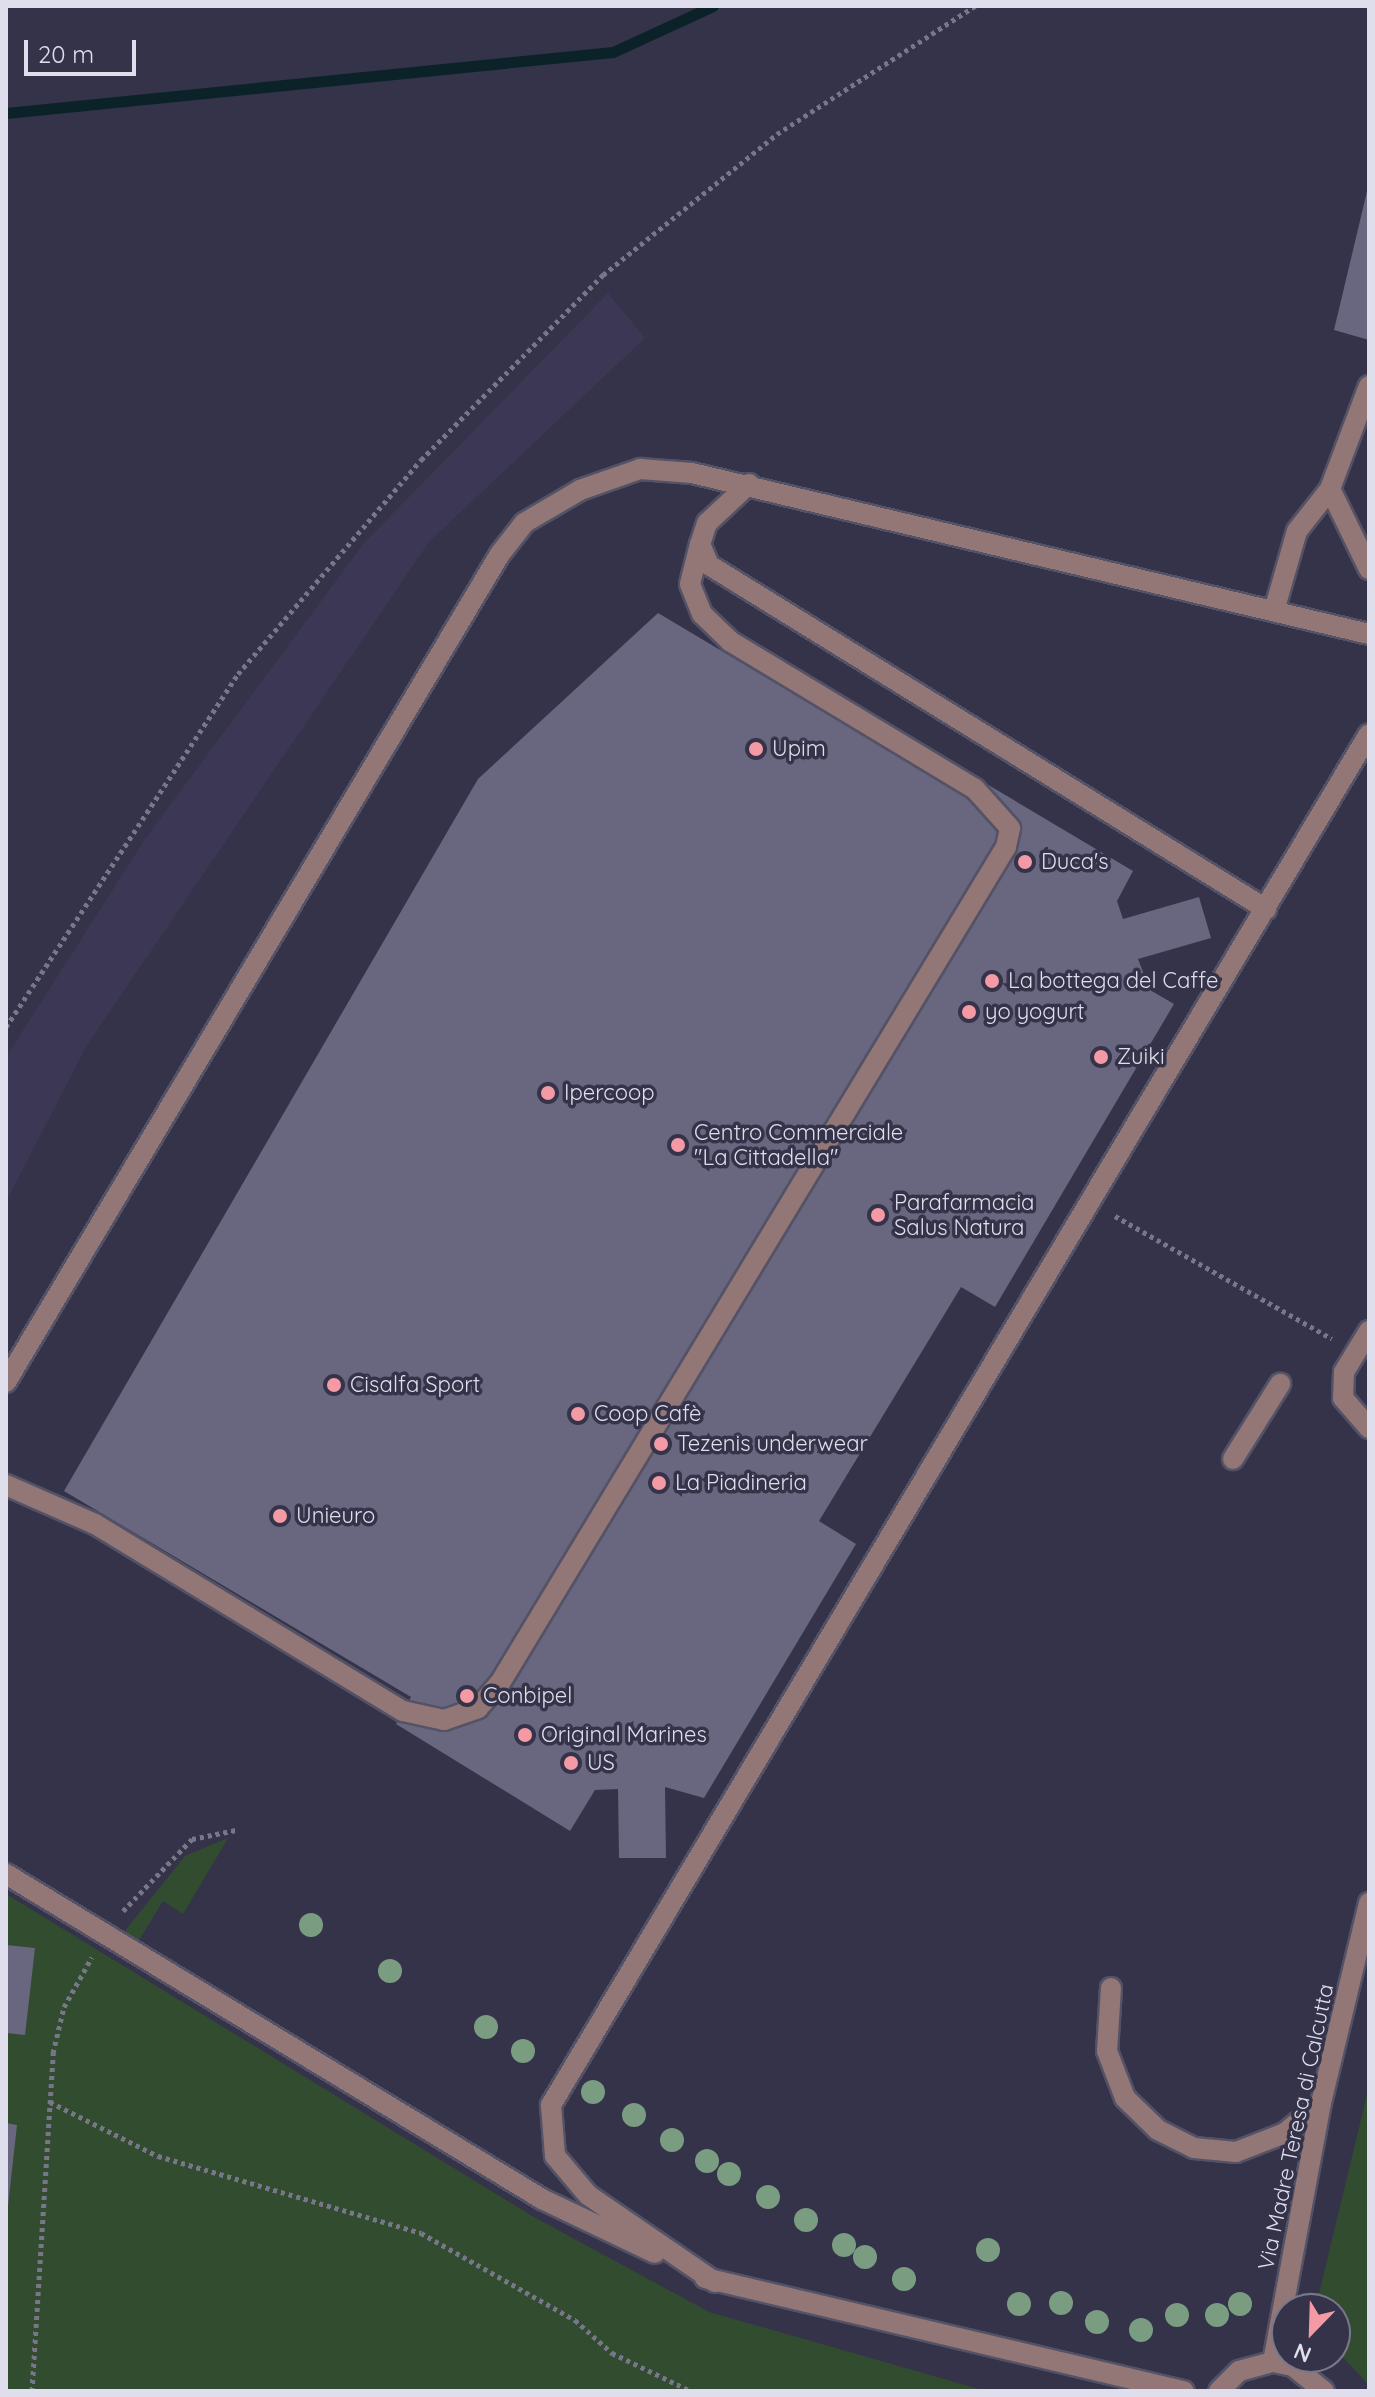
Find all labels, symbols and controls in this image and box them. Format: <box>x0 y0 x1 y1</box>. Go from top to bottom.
scale bar <box>28 24 140 74</box>
text: 20 m <box>38 39 94 69</box>
place label: Upim <box>772 736 826 762</box>
marker: Upim <box>747 740 765 758</box>
place label: Duca's <box>1041 849 1109 875</box>
marker: Duca's <box>1016 853 1034 871</box>
place label: La bottega del Caffe <box>1008 968 1219 994</box>
marker: La bottega del Caffe <box>983 972 1001 990</box>
place label: yo yogurt <box>985 999 1084 1025</box>
marker: yo yogurt <box>960 1003 978 1021</box>
place label: Zuiki <box>1117 1044 1165 1070</box>
marker: Zuiki <box>1092 1048 1110 1066</box>
place label: Ipercoop <box>564 1080 655 1106</box>
marker: Ipercoop <box>539 1084 557 1102</box>
place label: Centro Commerciale "La Cittadella" <box>694 1119 903 1170</box>
marker: Centro Commerciale "La Cittadella" <box>669 1136 687 1154</box>
place label: Parafarmacia Salus Natura <box>894 1189 1034 1240</box>
marker: Parafarmacia Salus Natura <box>869 1206 887 1224</box>
place label: Cisalfa Sport <box>350 1372 480 1398</box>
marker: Cisalfa Sport <box>325 1376 343 1394</box>
place label: Coop Cafè <box>594 1401 702 1427</box>
marker: Coop Cafè <box>569 1405 587 1423</box>
place label: Tezenis underwear <box>677 1431 868 1457</box>
marker: Tezenis underwear <box>652 1435 670 1453</box>
place label: La Piadineria <box>675 1470 807 1496</box>
marker: La Piadineria <box>650 1474 668 1492</box>
place label: Unieuro <box>296 1503 375 1529</box>
marker: Unieuro <box>271 1507 289 1525</box>
place label: Conbipel <box>483 1683 572 1709</box>
marker: Conbipel <box>458 1687 476 1705</box>
place label: Original Marines <box>541 1722 707 1748</box>
marker: Original Marines <box>516 1726 534 1744</box>
place label: US <box>587 1750 615 1776</box>
marker: US <box>562 1754 580 1772</box>
street label: Via Madre Teresa di Calcutta <box>1253 1981 1339 2273</box>
north arrow <box>1271 2293 1351 2373</box>
text: N <box>1289 2337 1315 2369</box>

